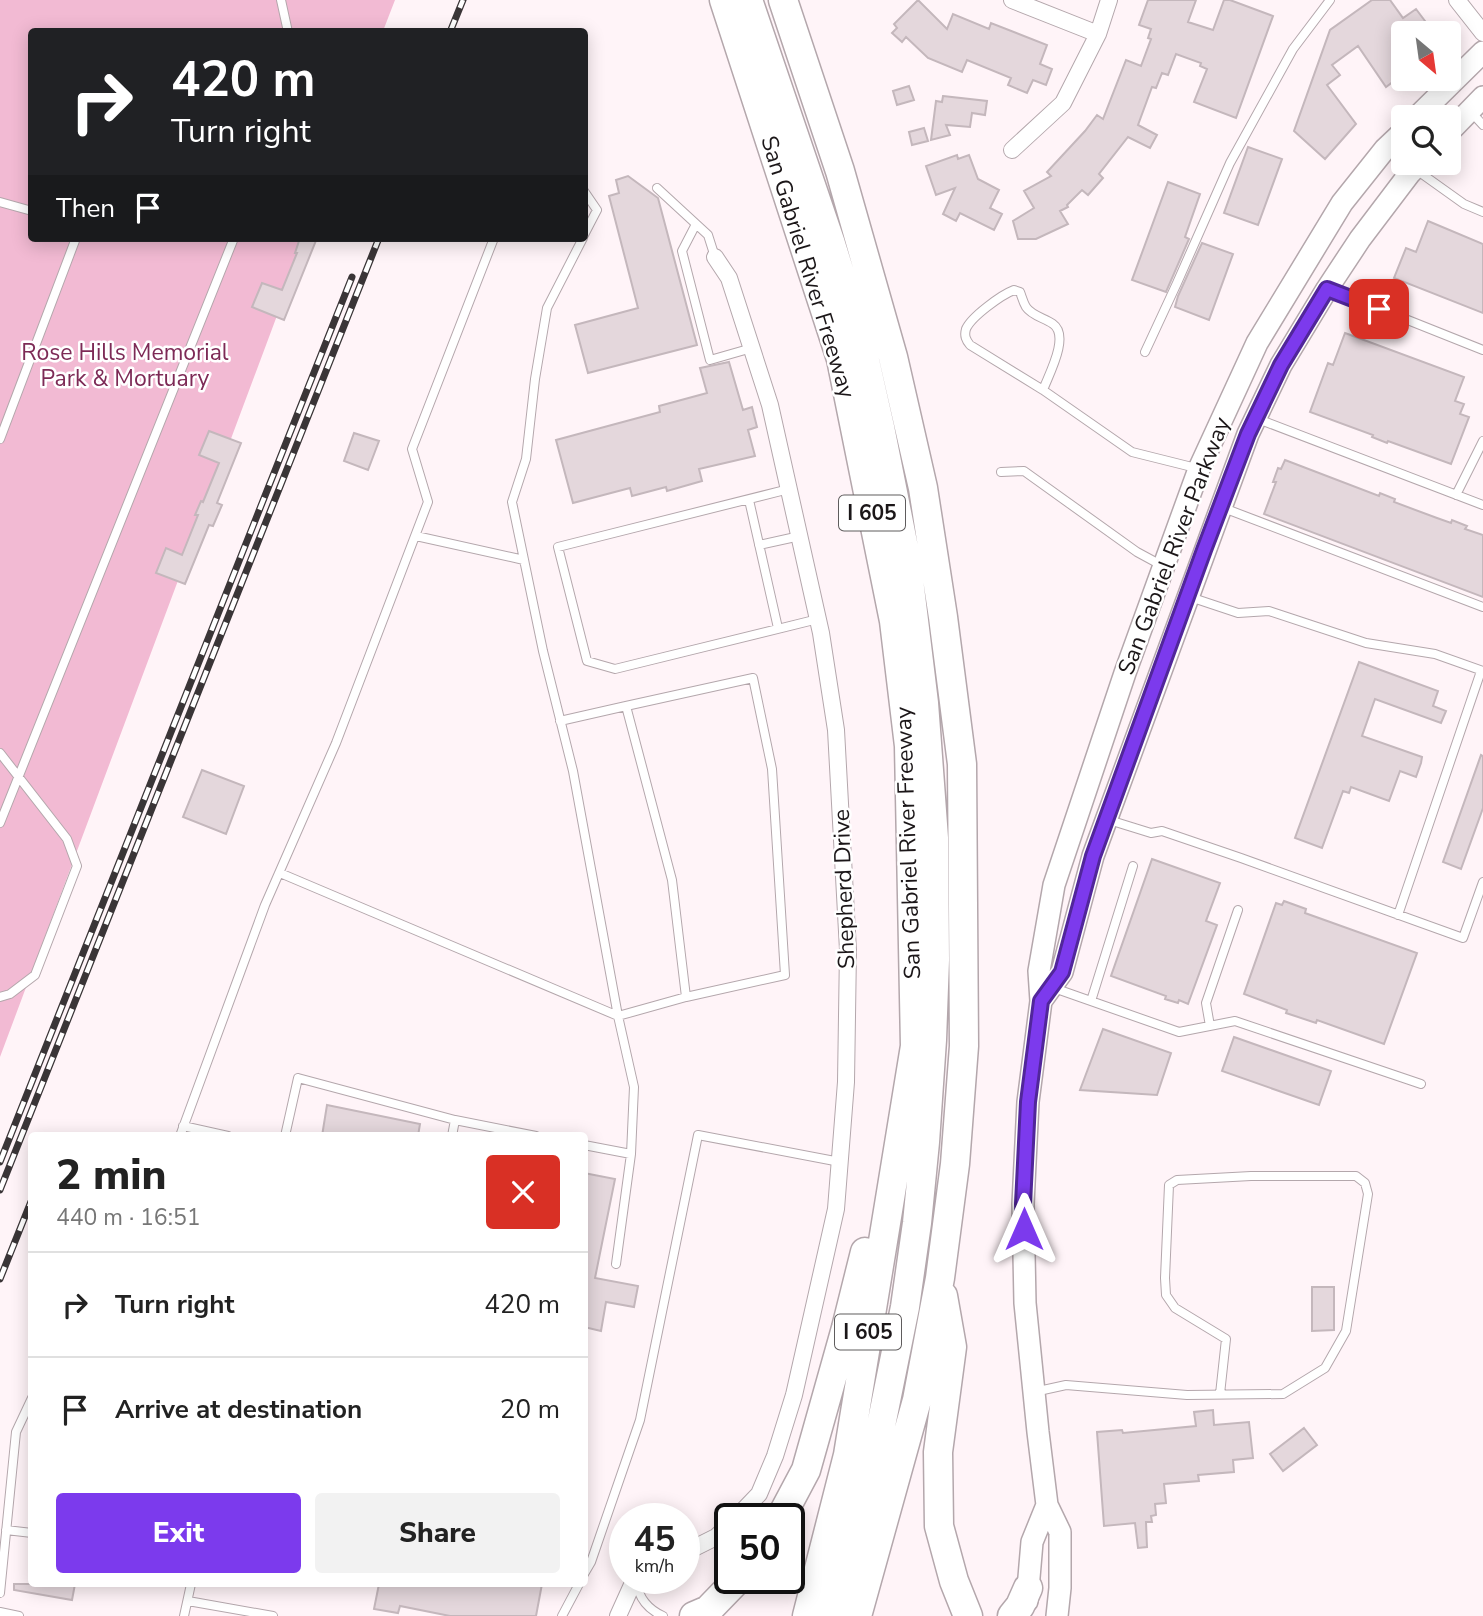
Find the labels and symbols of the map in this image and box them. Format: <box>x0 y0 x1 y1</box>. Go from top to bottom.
north arrow <box>1391 21 1461 91</box>
street label: San Gabriel River Freeway <box>753 132 863 402</box>
pin <box>1349 279 1409 339</box>
park label: Rose Hills Memorial Park & Mortuary <box>21 337 229 394</box>
street label: San Gabriel River Parkway <box>1111 413 1238 679</box>
road number: I 605 <box>839 496 905 530</box>
street label: San Gabriel River Freeway <box>888 706 928 980</box>
street label: Shepherd Drive <box>826 808 862 970</box>
position arrow <box>987 1192 1061 1266</box>
road number: I 605 <box>835 1314 901 1350</box>
speed limit sign: 50 <box>714 1503 805 1594</box>

